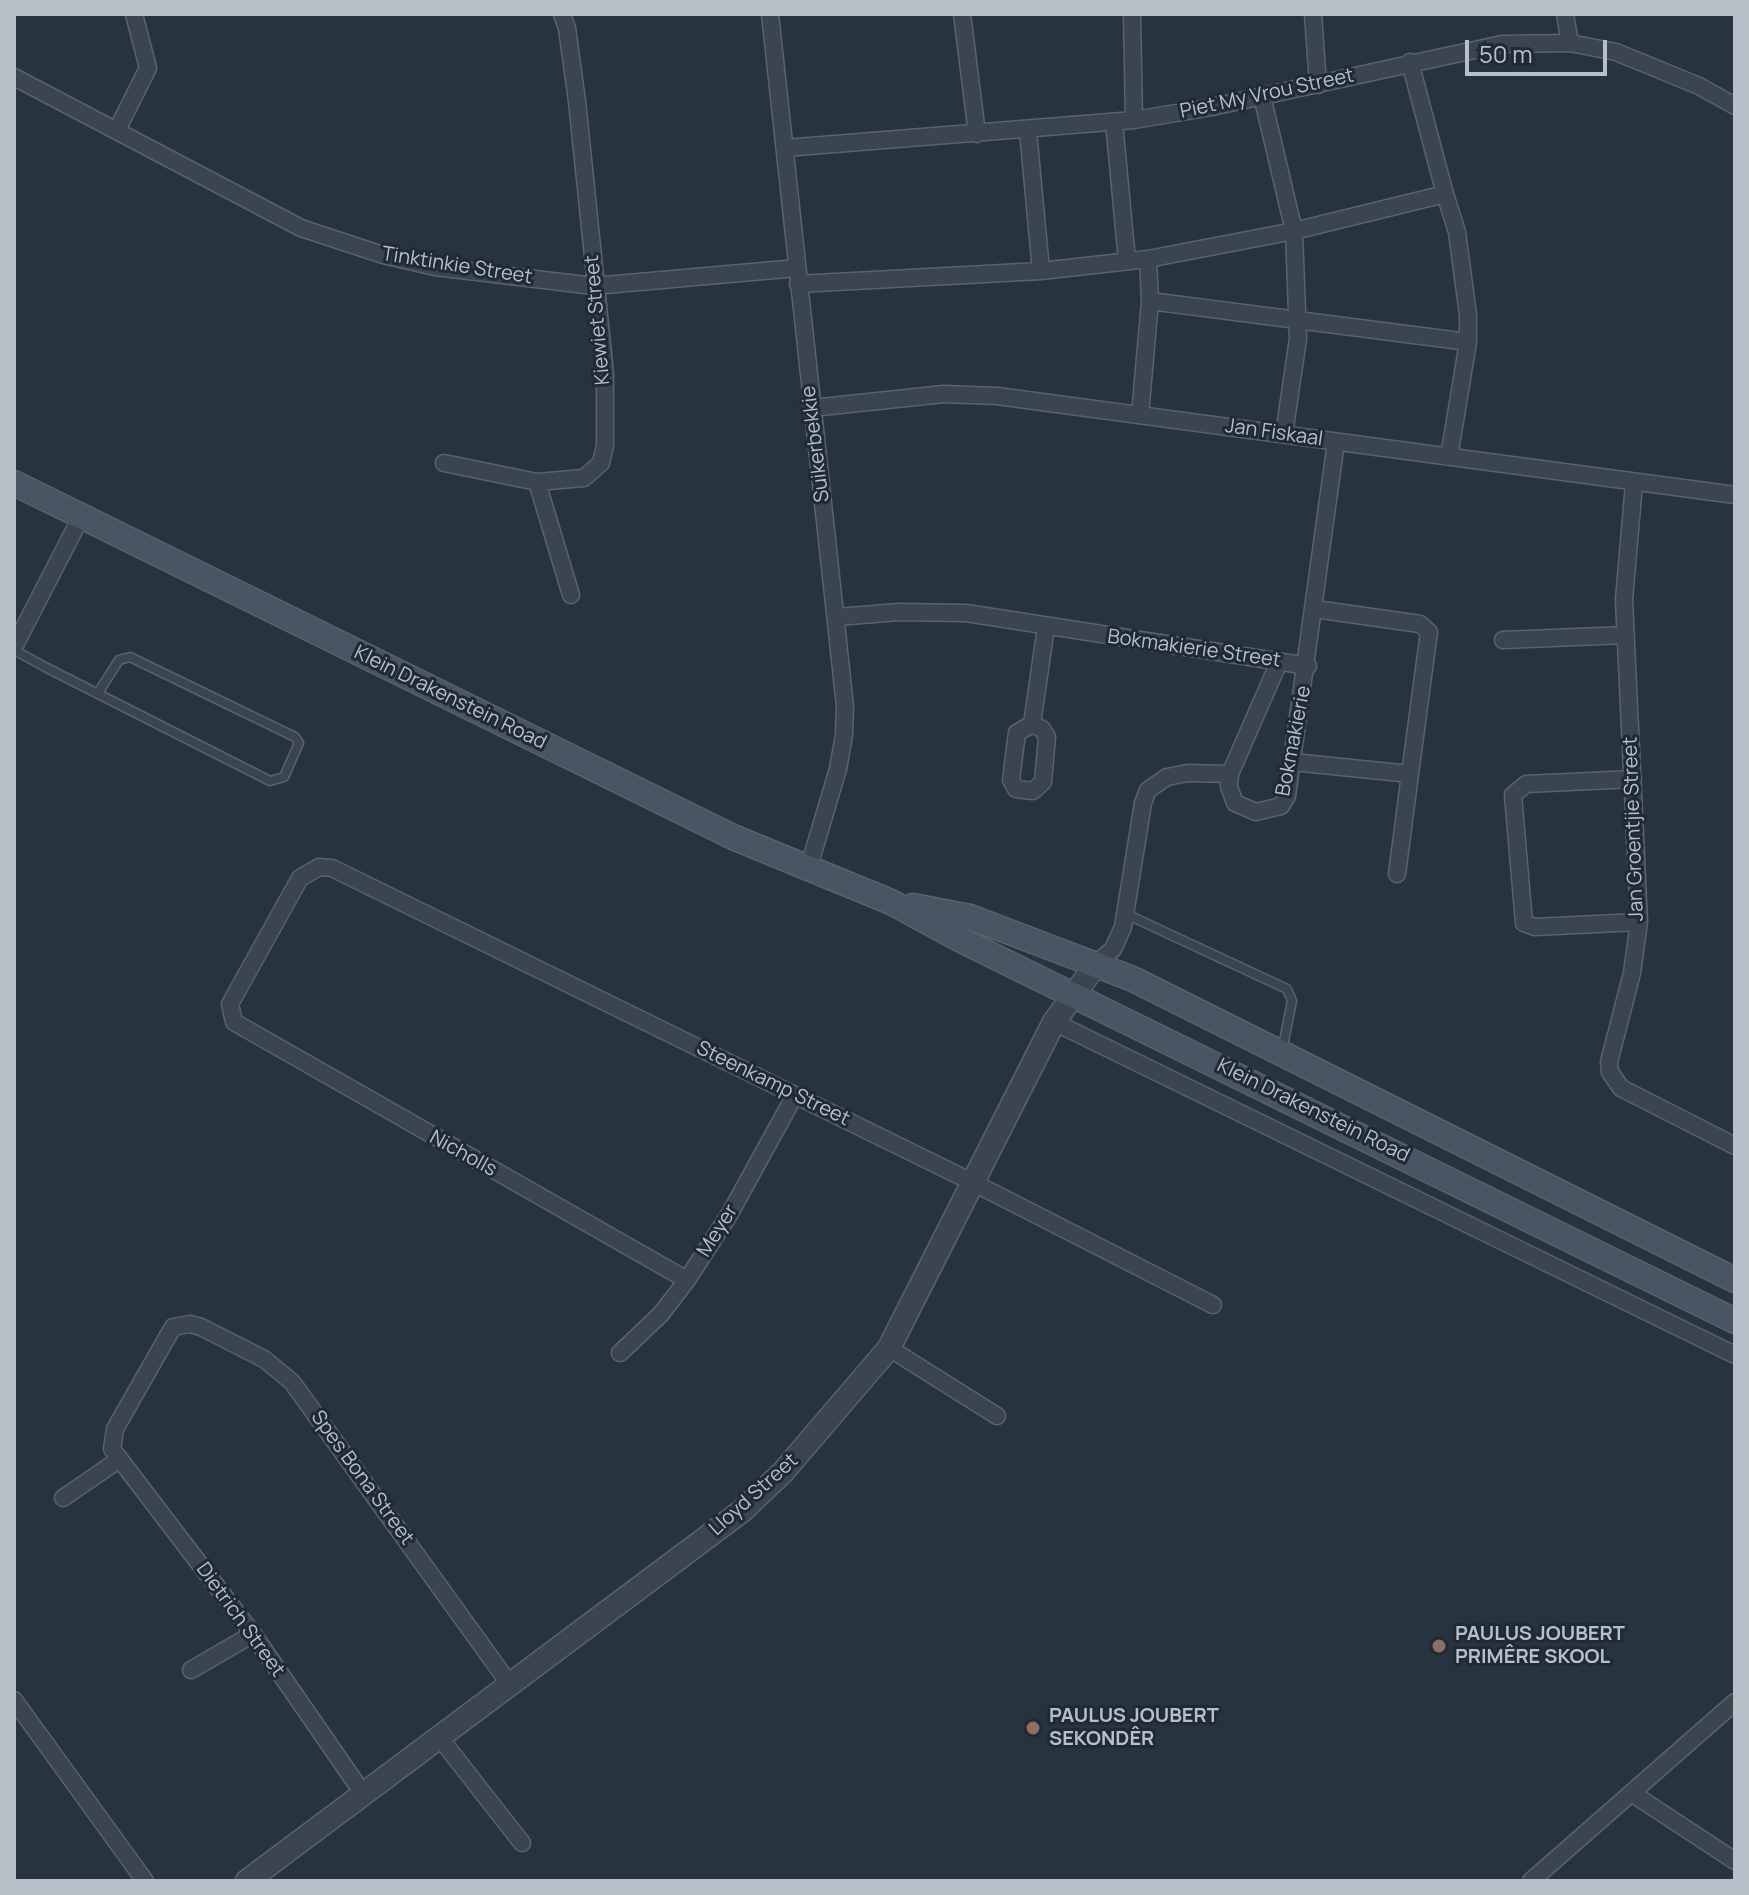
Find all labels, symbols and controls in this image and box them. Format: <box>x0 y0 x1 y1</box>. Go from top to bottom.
scale bar <box>1469 24 1611 74</box>
text: 50 m <box>1479 37 1533 70</box>
street label: Piet My Vrou Street <box>1178 64 1356 124</box>
street label: Tinktinkie Street <box>380 242 534 290</box>
street label: Kiewiet Street <box>580 254 616 386</box>
street label: Suikerbekkie <box>797 384 835 504</box>
street label: Jan Fiskaal <box>1224 414 1324 452</box>
street label: Bokmakierie Street <box>1106 625 1282 673</box>
street label: Klein Drakenstein Road <box>350 641 550 755</box>
street label: Bokmakierie <box>1272 684 1316 798</box>
street label: Jan Groentjie Street <box>1619 736 1649 922</box>
street label: Steenkamp Street <box>692 1037 854 1131</box>
street label: Klein Drakenstein Road <box>1213 1054 1413 1168</box>
street label: Nicholls <box>425 1126 501 1182</box>
street label: Meyer <box>693 1200 743 1262</box>
street label: Spes Bona Street <box>305 1406 419 1550</box>
street label: Lloyd Street <box>705 1449 803 1541</box>
street label: Dietrich Street <box>191 1558 289 1682</box>
place label: PAULUS JOUBERT PRIMÊRE SKOOL <box>1455 1622 1625 1669</box>
marker: PAULUS JOUBERT PRIMÊRE SKOOL <box>1430 1637 1448 1655</box>
place label: PAULUS JOUBERT SEKONDÊR <box>1049 1704 1219 1751</box>
marker: PAULUS JOUBERT SEKONDÊR <box>1024 1719 1042 1737</box>

